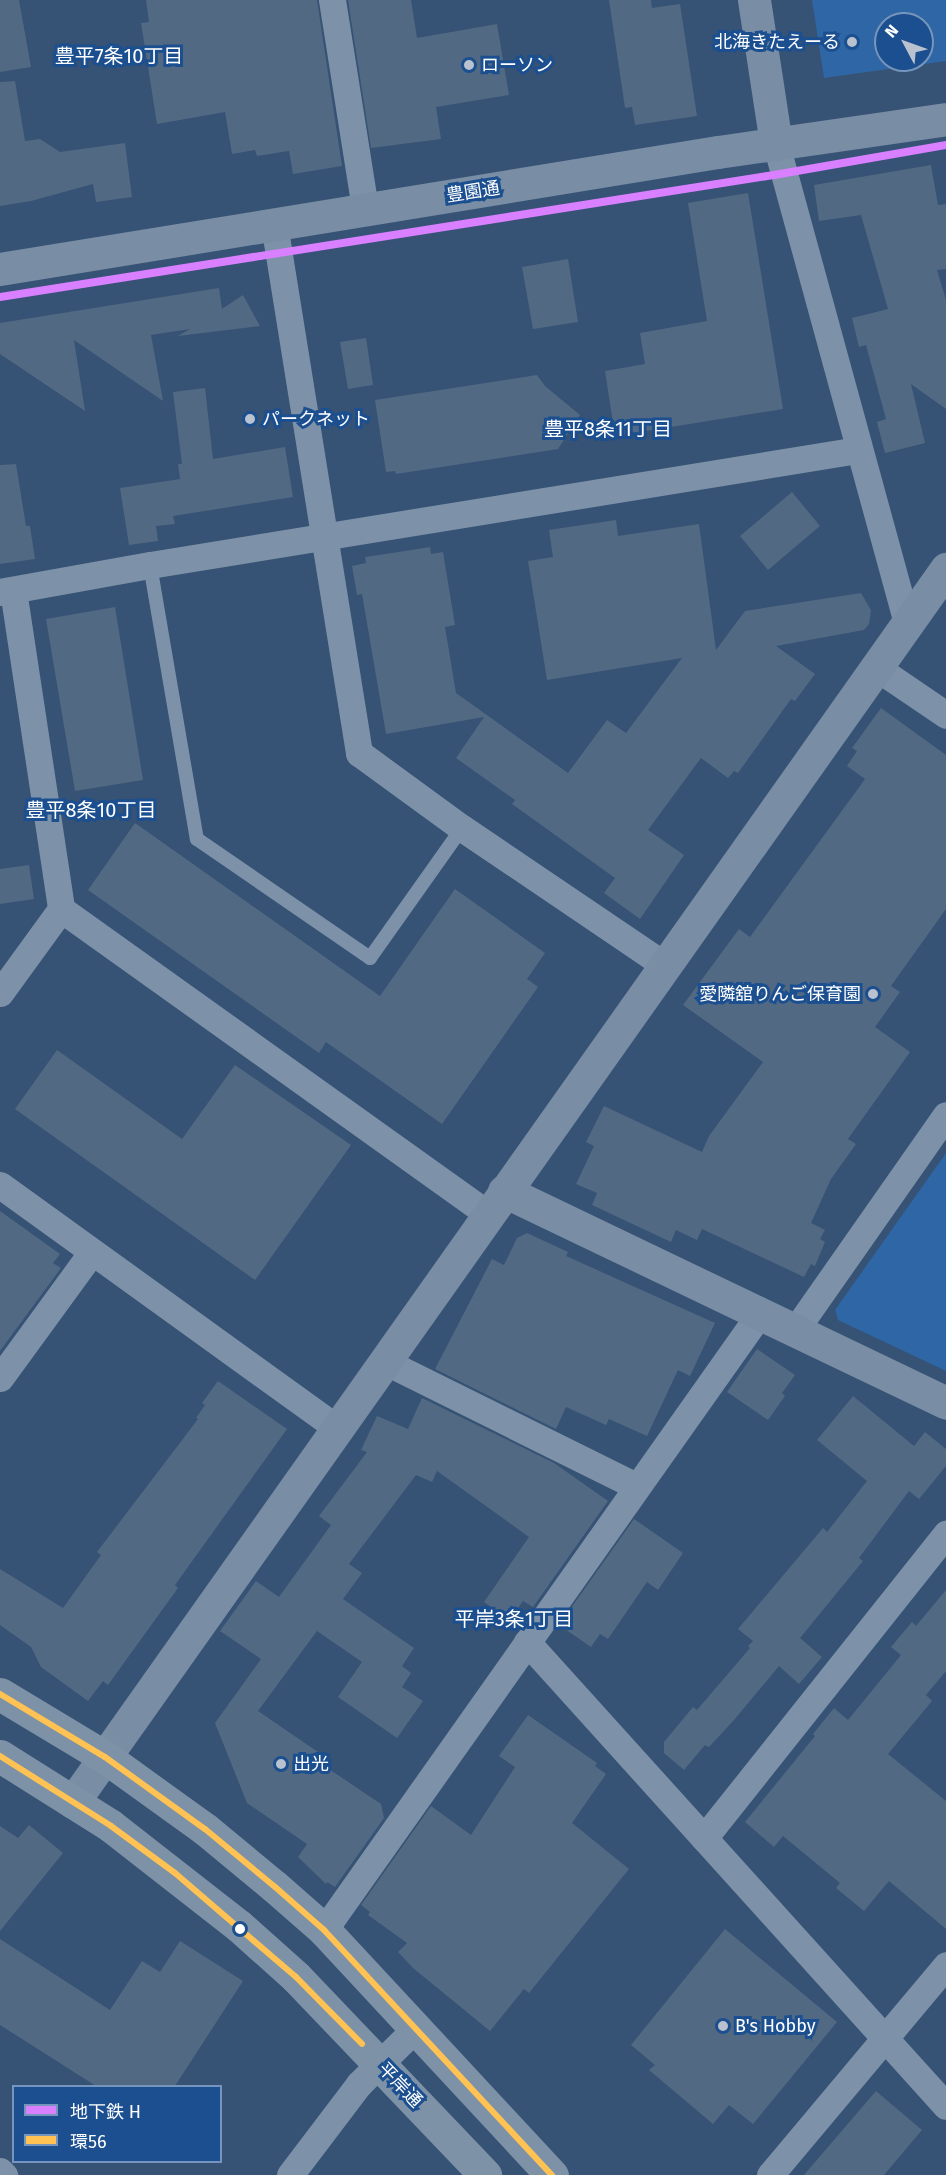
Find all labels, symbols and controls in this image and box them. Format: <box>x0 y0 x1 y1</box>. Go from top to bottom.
north arrow <box>874 12 934 72</box>
text: N <box>881 21 902 41</box>
place label: 北海きたえーる <box>714 31 840 53</box>
marker: 北海きたえーる <box>845 35 859 49</box>
district label: 豊平7条10丁目 <box>55 44 183 68</box>
place label: ローソン <box>481 54 553 76</box>
marker: ローソン <box>462 58 476 72</box>
street label: 豊園通 <box>445 177 501 207</box>
place label: パークネット <box>262 408 370 430</box>
marker: パークネット <box>243 412 257 426</box>
district label: 豊平8条11丁目 <box>544 417 672 441</box>
district label: 豊平8条10丁目 <box>26 798 156 822</box>
place label: 愛隣舘りんご保育園 <box>699 983 861 1005</box>
marker: 愛隣舘りんご保育園 <box>866 987 880 1001</box>
district label: 平岸3条1丁目 <box>455 1607 573 1631</box>
place label: 出光 <box>293 1753 329 1775</box>
marker: 出光 <box>274 1757 288 1771</box>
unlabelled marker <box>234 1923 246 1935</box>
place label: B's Hobby <box>735 2015 816 2037</box>
marker: B's Hobby <box>716 2019 730 2033</box>
street label: 平岸通 <box>373 2058 427 2112</box>
legend <box>12 2085 222 2163</box>
text: 地下鉄 H <box>70 2101 141 2123</box>
text: 環56 <box>70 2131 107 2153</box>

